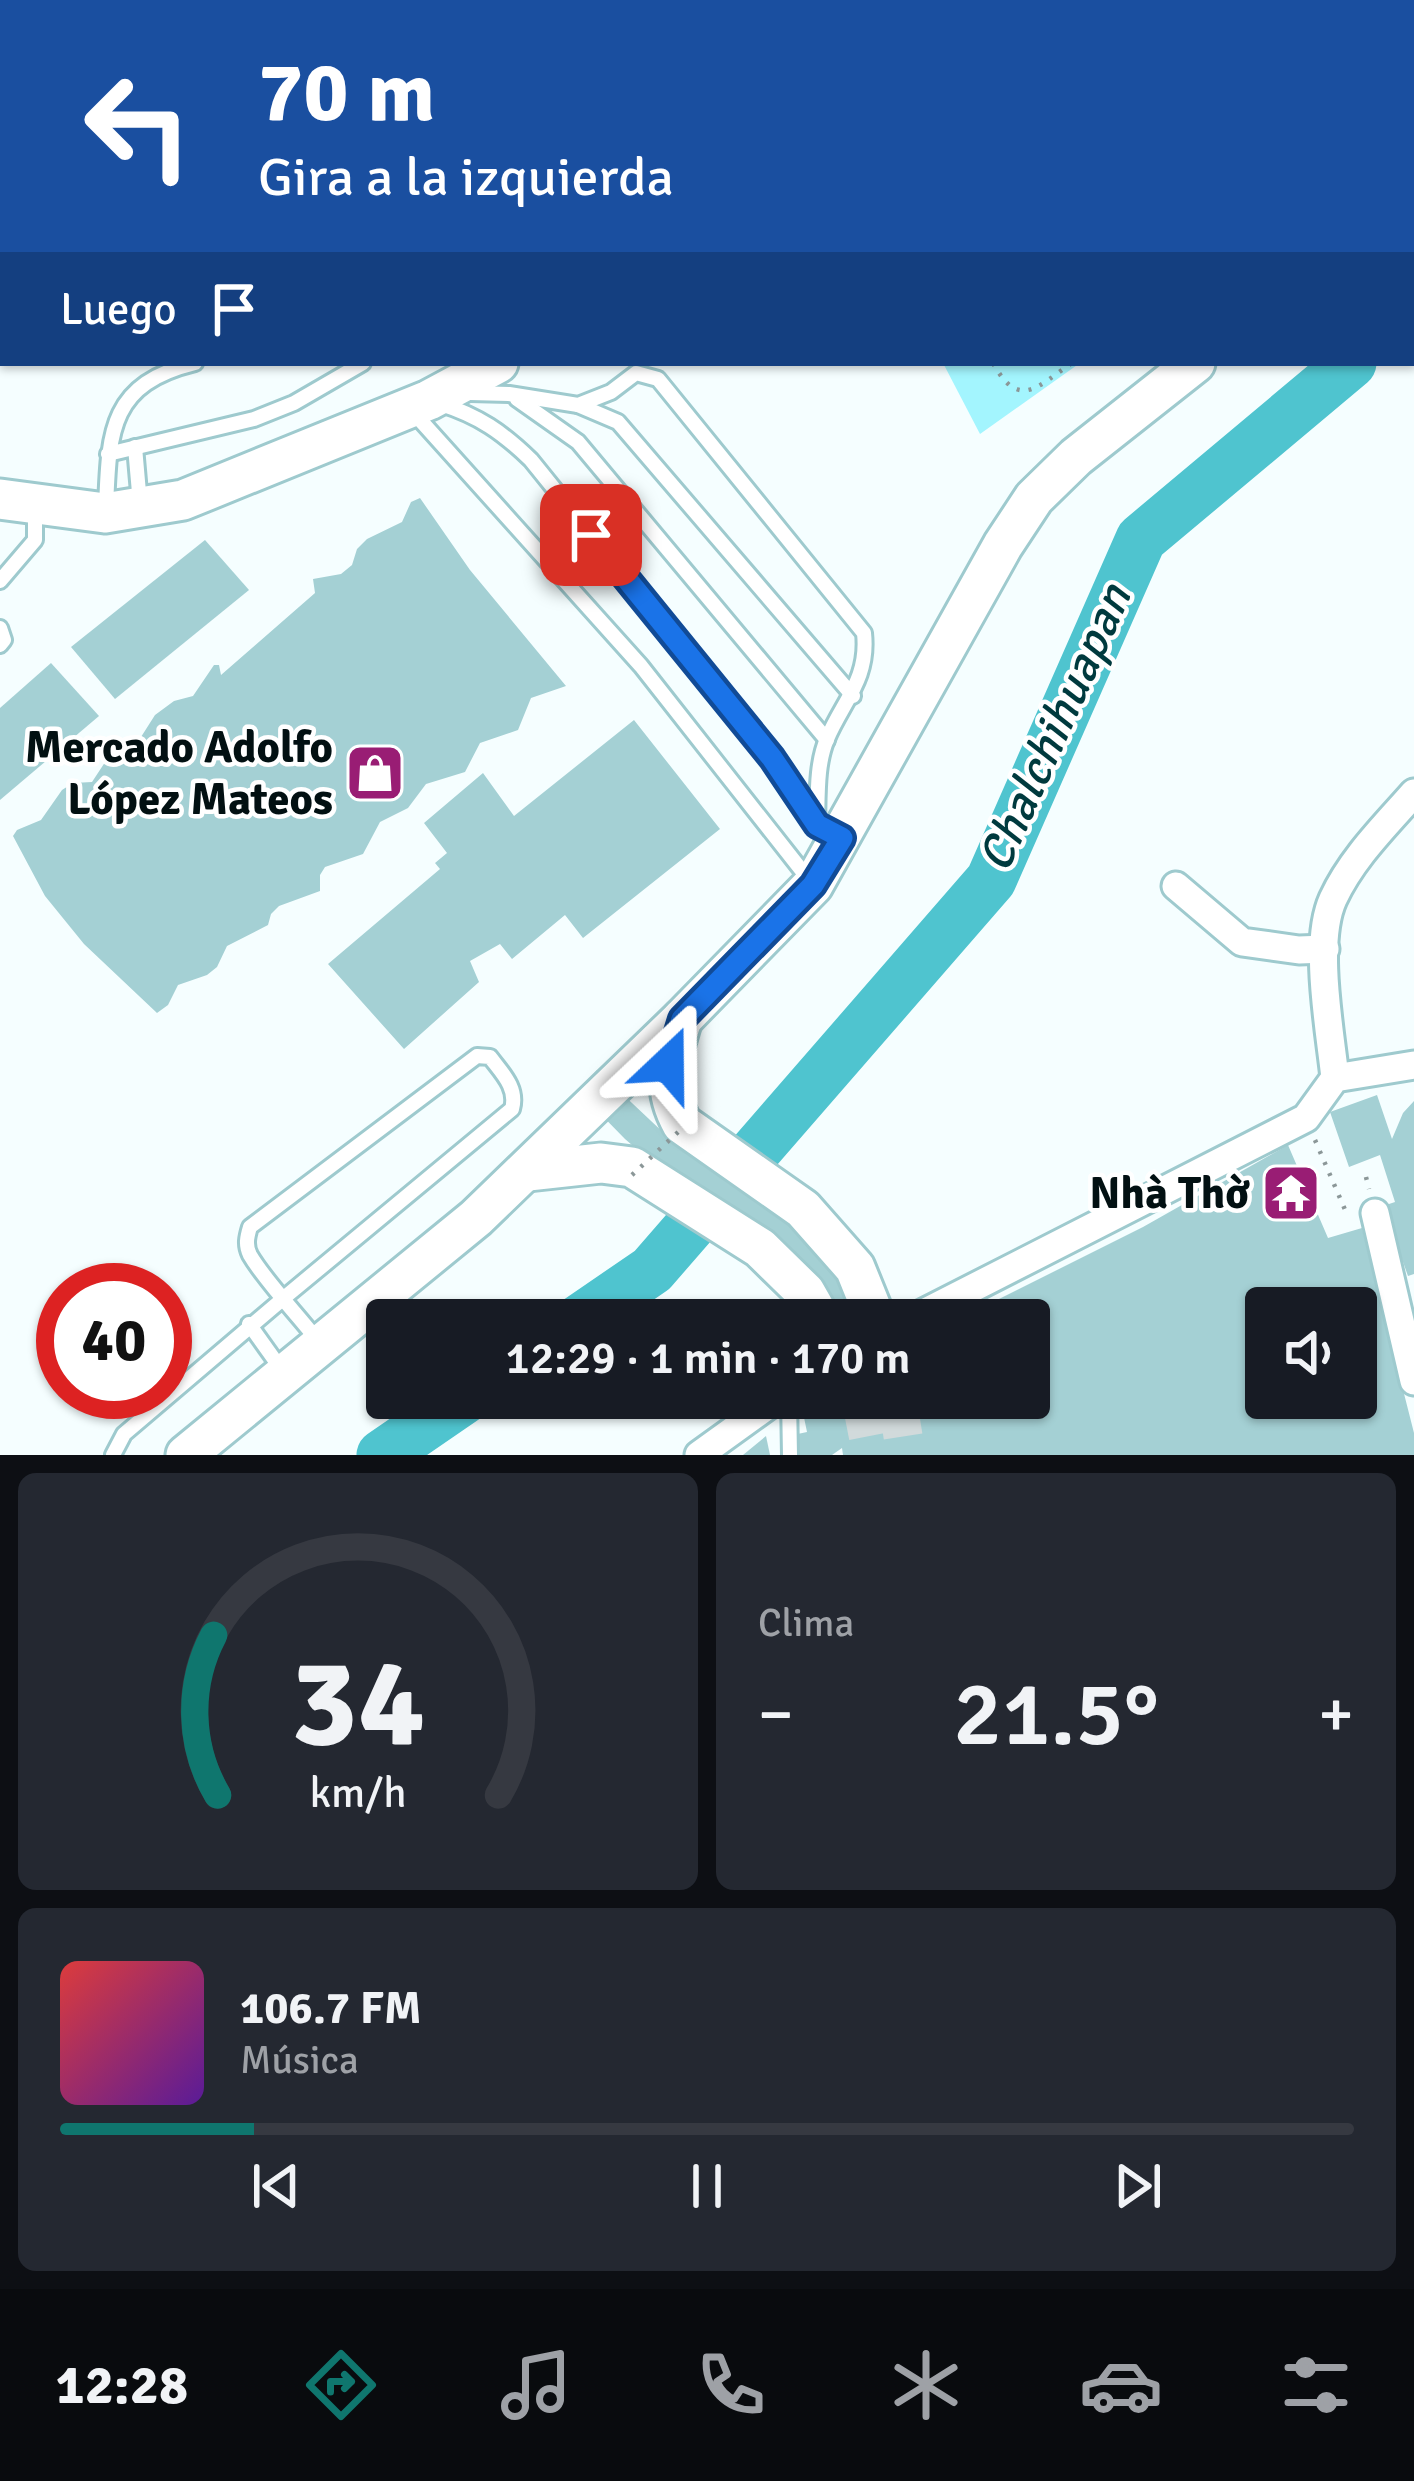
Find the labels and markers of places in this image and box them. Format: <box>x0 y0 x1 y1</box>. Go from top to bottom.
pin <box>540 484 642 586</box>
place label: Mercado Adolfo López Mateos <box>25 720 333 827</box>
shop icon: Mercado Adolfo López Mateos <box>344 742 406 804</box>
temple icon: Nhà Thờ <box>1260 1162 1322 1224</box>
place label: Nhà Thờ <box>1089 1166 1250 1221</box>

